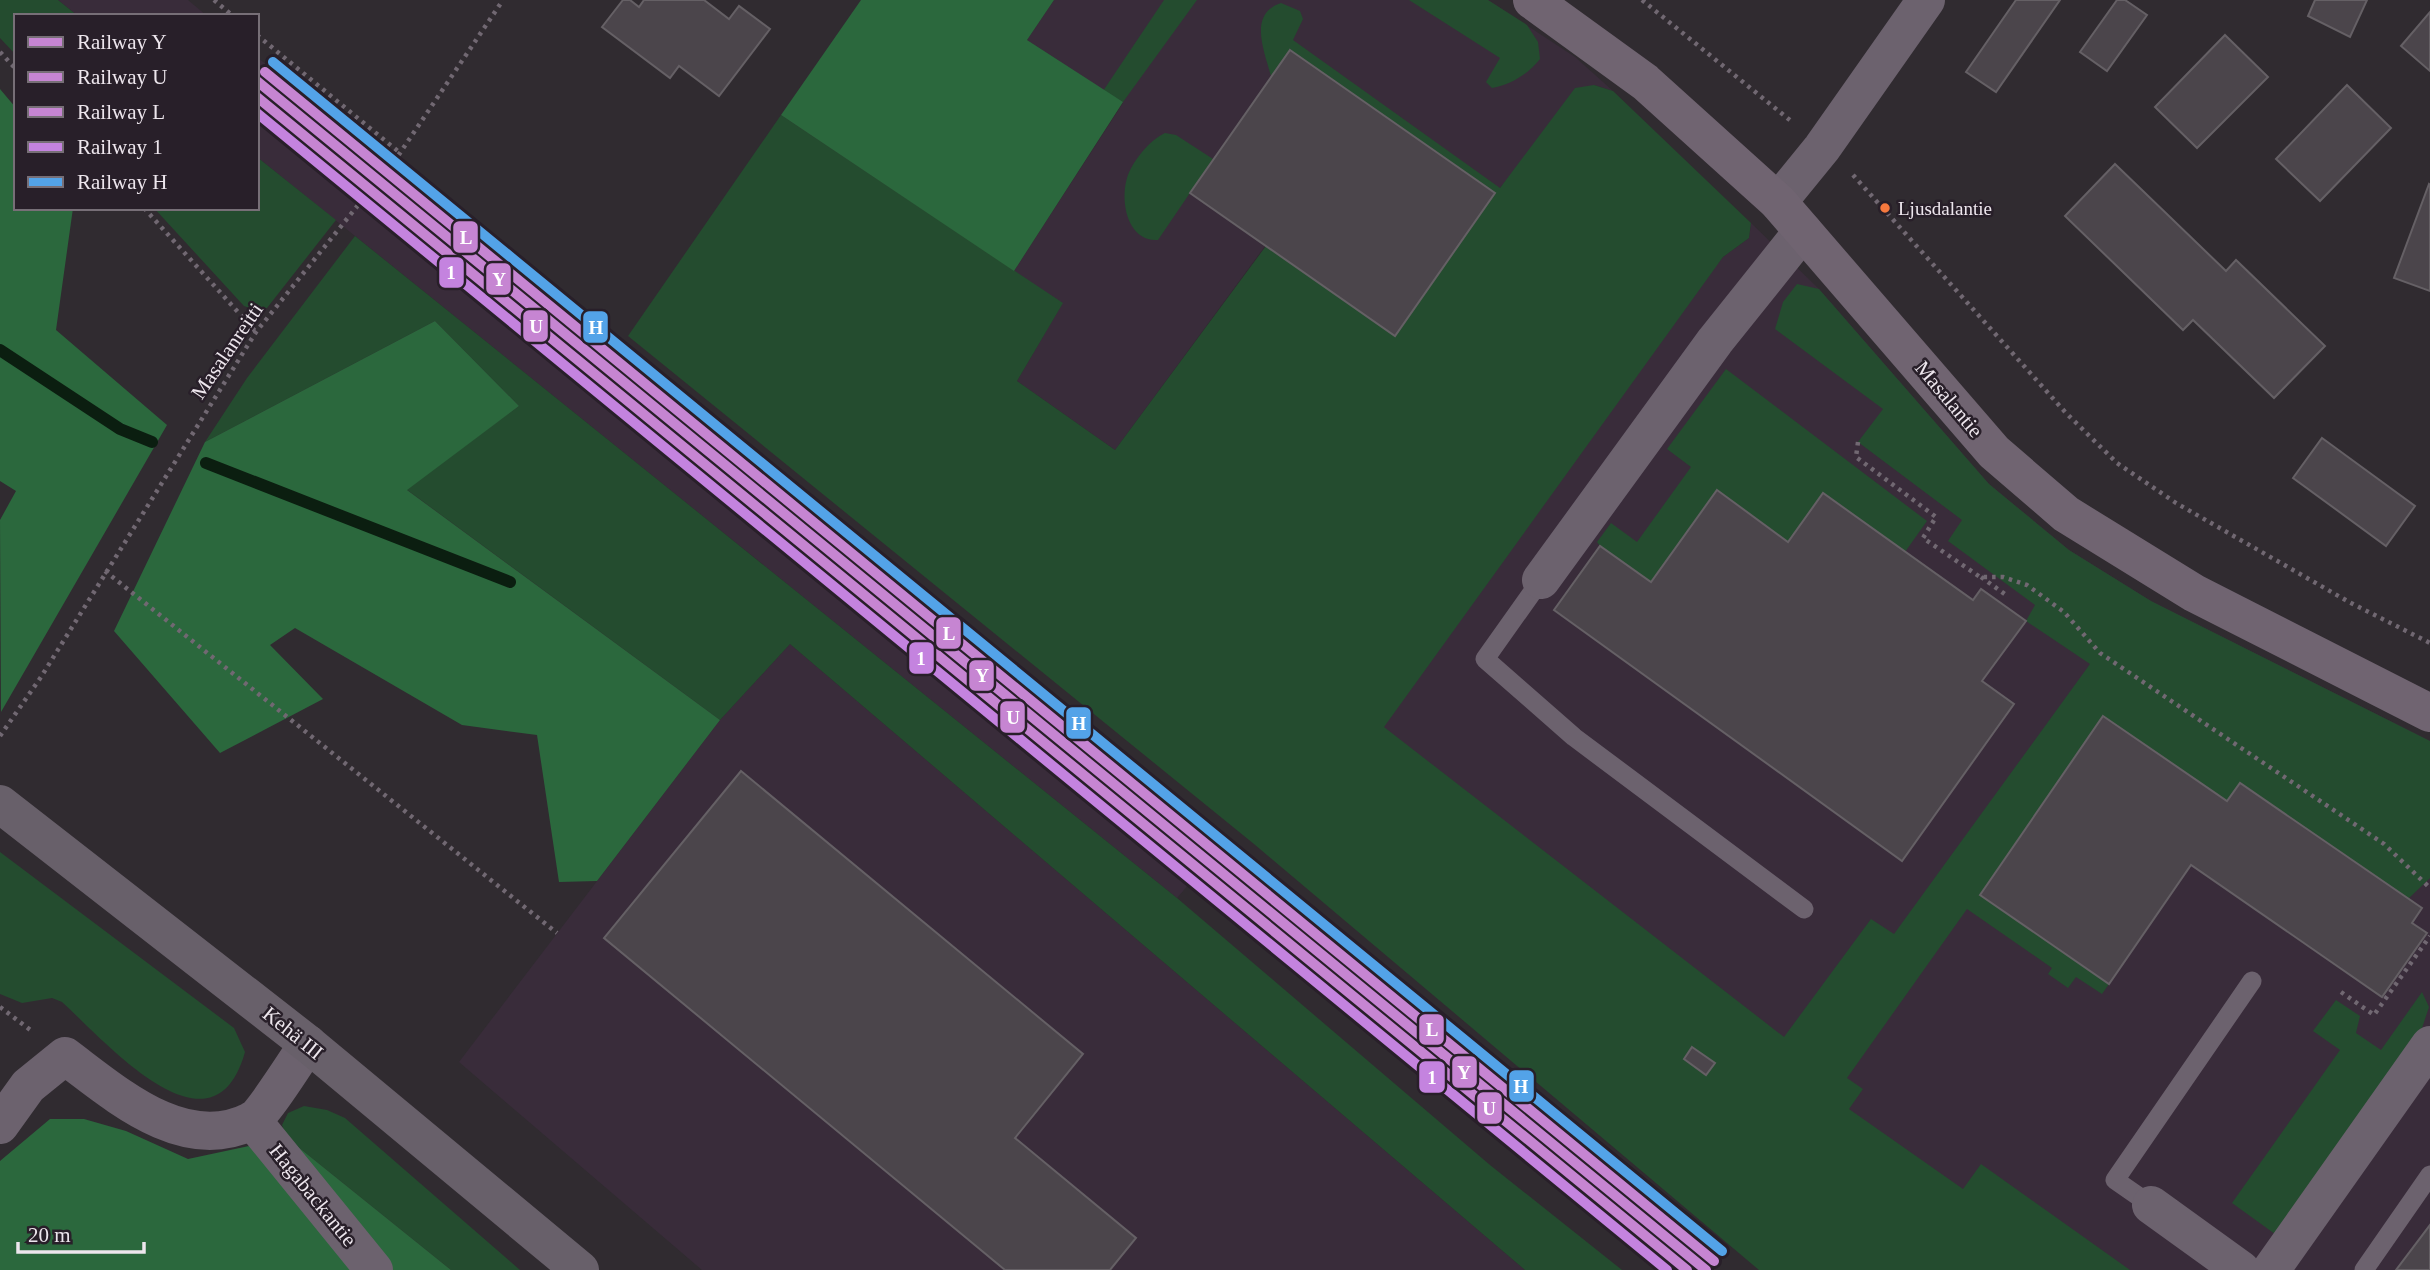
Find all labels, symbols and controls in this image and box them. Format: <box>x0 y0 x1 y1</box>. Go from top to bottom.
legend <box>14 14 259 210</box>
text: Railway Y <box>77 30 167 54</box>
text: Railway U <box>77 65 167 89</box>
text: Railway L <box>77 100 165 124</box>
text: Railway 1 <box>77 135 163 159</box>
text: Railway H <box>77 170 167 194</box>
place label: Ljusdalantie <box>1898 198 1992 219</box>
marker: Ljusdalantie <box>1878 201 1892 215</box>
line badge: L <box>452 220 479 254</box>
text: L <box>460 227 472 248</box>
line badge: 1 <box>438 256 465 289</box>
text: 1 <box>446 262 456 283</box>
line badge: Y <box>485 262 512 296</box>
text: Y <box>492 269 506 290</box>
street label: Masalanreitti <box>186 298 268 404</box>
line badge: U <box>522 309 549 343</box>
line badge: H <box>582 310 609 344</box>
text: U <box>529 316 543 337</box>
text: H <box>589 317 604 338</box>
street label: Masalantie <box>1910 356 1988 442</box>
line badge: L <box>935 616 962 650</box>
text: L <box>943 623 955 644</box>
line badge: 1 <box>908 641 935 675</box>
text: 1 <box>916 648 926 669</box>
line badge: Y <box>968 659 995 692</box>
text: Y <box>975 665 989 686</box>
line badge: U <box>999 700 1026 734</box>
line badge: H <box>1065 706 1092 740</box>
text: U <box>1006 707 1020 728</box>
text: H <box>1072 713 1087 734</box>
street label: Kehä III <box>258 1001 328 1065</box>
line badge: L <box>1418 1013 1445 1046</box>
text: L <box>1426 1019 1438 1040</box>
line badge: Y <box>1451 1055 1478 1089</box>
line badge: 1 <box>1418 1060 1446 1094</box>
text: Y <box>1457 1062 1471 1083</box>
text: 1 <box>1427 1067 1437 1088</box>
line badge: H <box>1508 1069 1535 1103</box>
text: H <box>1514 1076 1529 1097</box>
line badge: U <box>1476 1091 1503 1125</box>
text: U <box>1482 1098 1496 1119</box>
street label: Hagabackantie <box>264 1139 362 1251</box>
scale bar <box>18 1210 144 1254</box>
text: 20 m <box>28 1223 71 1247</box>

